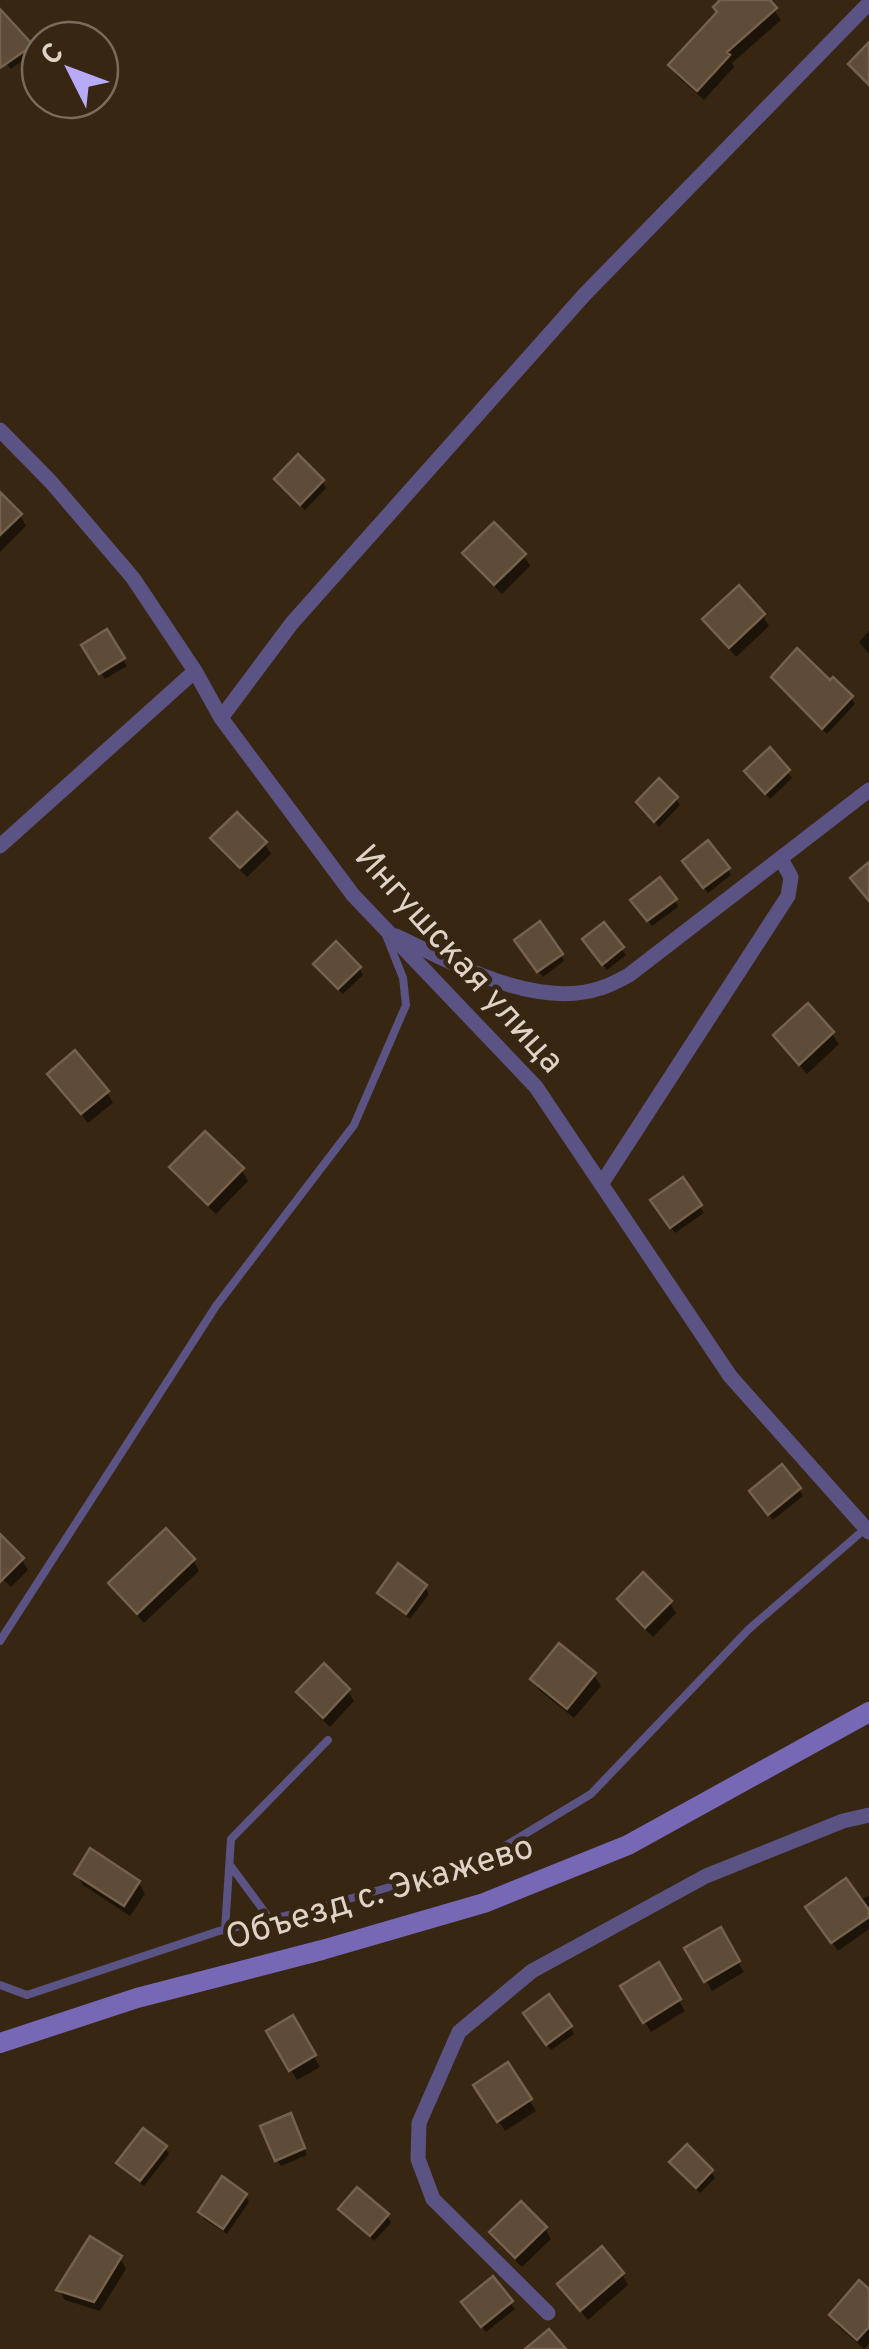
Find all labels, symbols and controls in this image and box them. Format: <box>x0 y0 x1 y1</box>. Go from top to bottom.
north arrow <box>20 20 120 120</box>
text: С <box>34 37 73 74</box>
street label: Ингушская улица <box>344 836 572 1084</box>
street label: Объезд с. Экажево <box>221 1826 539 1962</box>

